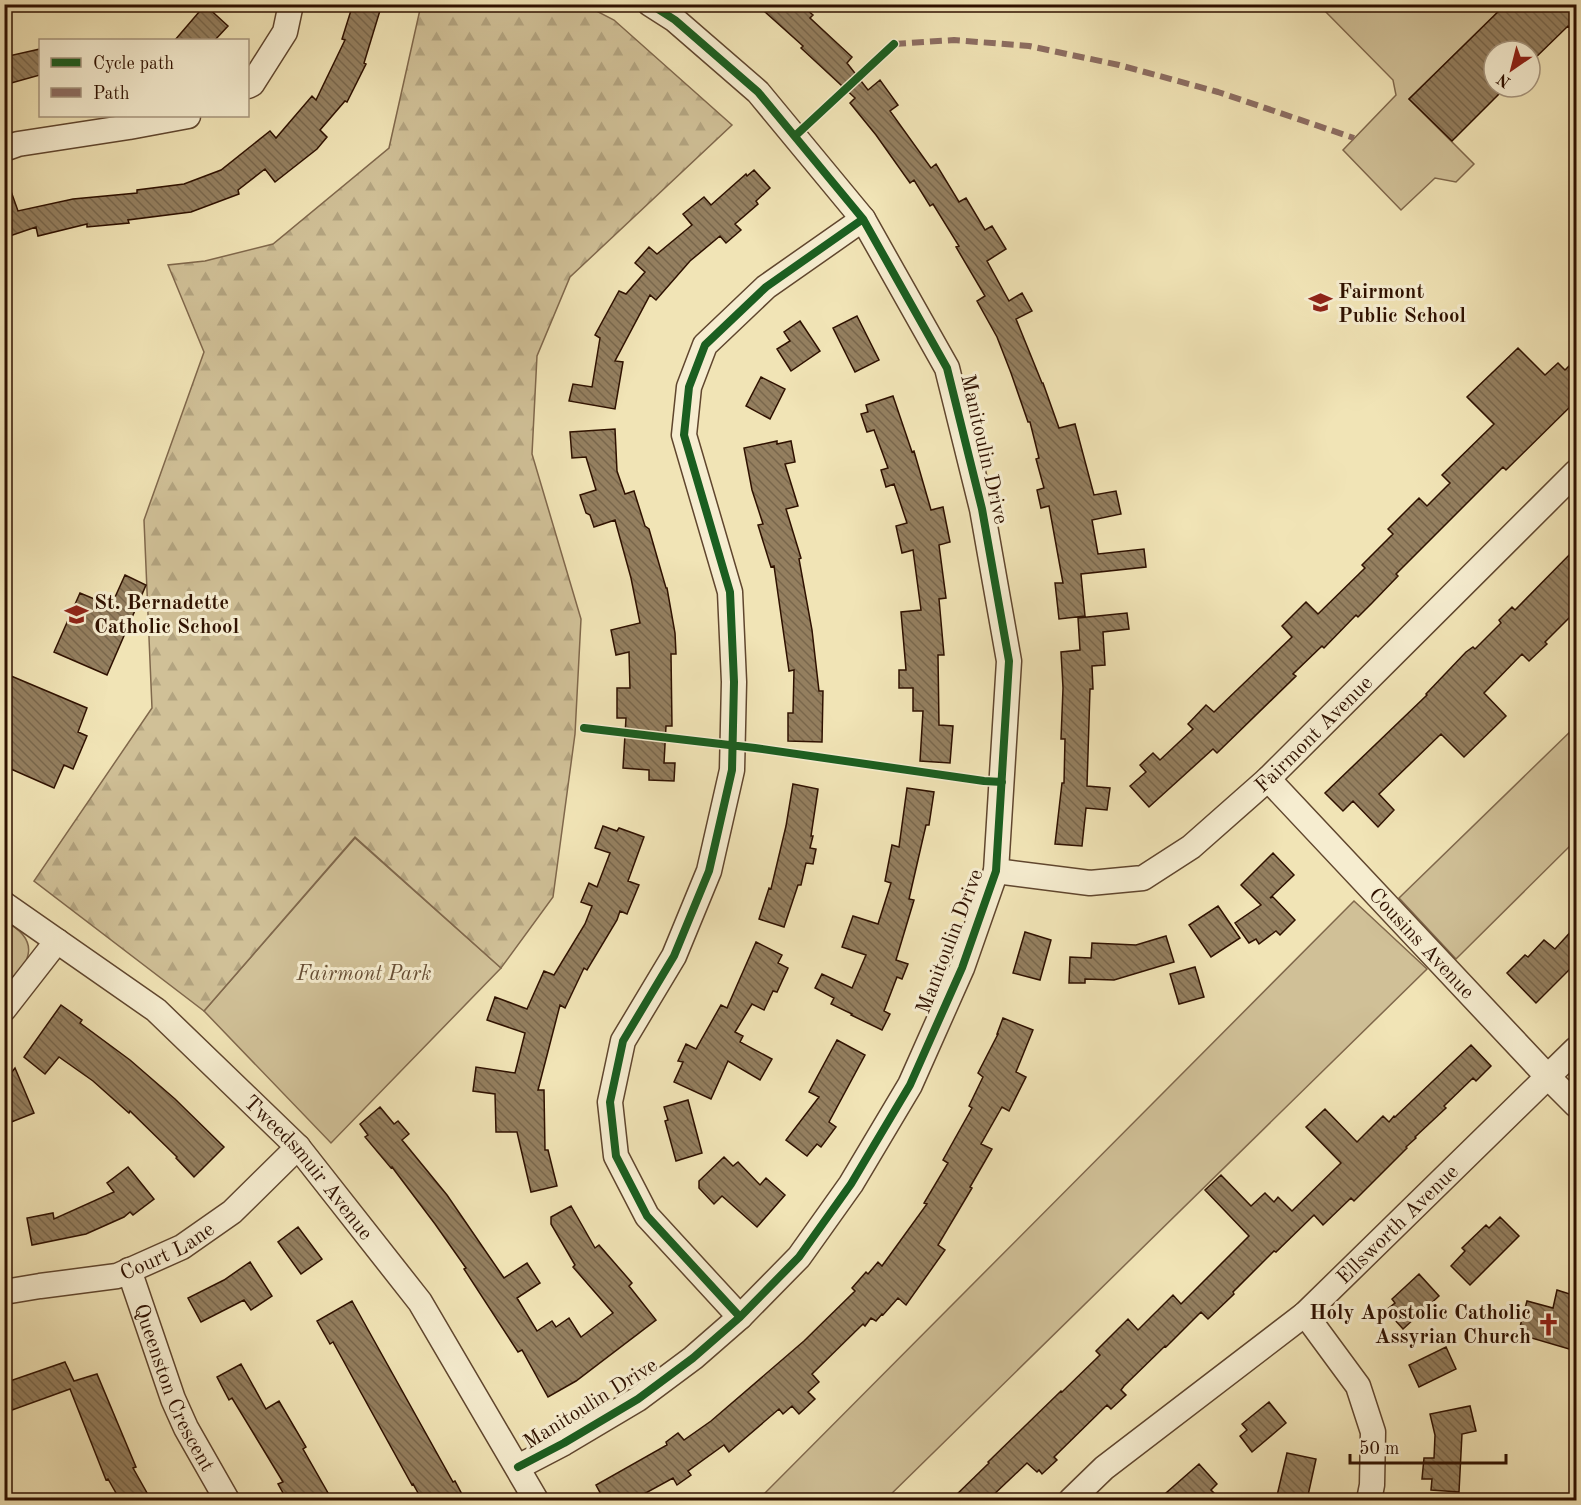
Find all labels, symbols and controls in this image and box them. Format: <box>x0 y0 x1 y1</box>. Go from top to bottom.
legend <box>39 39 249 117</box>
north arrow <box>1482 39 1542 99</box>
text: Cycle path <box>93 55 174 73</box>
text: N <box>1494 69 1514 90</box>
text: Path <box>93 85 130 103</box>
place label: Fairmont Public School <box>1338 282 1466 327</box>
school or university icon: Fairmont Public School <box>1307 290 1333 316</box>
street label: Manitoulin Drive <box>956 372 1011 526</box>
place label: St. Bernadette Catholic School <box>94 593 239 638</box>
school or university icon: St. Bernadette Catholic School <box>63 601 89 627</box>
street label: Fairmont Avenue <box>1252 672 1377 797</box>
street label: Manitoulin Drive <box>913 866 988 1017</box>
street label: Cousins Avenue <box>1364 884 1478 1004</box>
park label: Fairmont Park <box>296 964 431 985</box>
street label: Tweedsmuir Avenue <box>239 1092 376 1245</box>
street label: Ellsworth Avenue <box>1333 1161 1463 1289</box>
street label: Court Lane <box>117 1219 219 1285</box>
street label: Queenston Crescent <box>129 1301 217 1475</box>
place label: Holy Apostolic Catholic Assyrian Church <box>1309 1303 1531 1348</box>
church icon: Holy Apostolic Catholic Assyrian Church <box>1536 1311 1562 1337</box>
street label: Manitoulin Drive <box>520 1355 661 1454</box>
scale bar <box>1350 1427 1506 1465</box>
text: 50 m <box>1359 1440 1399 1458</box>

